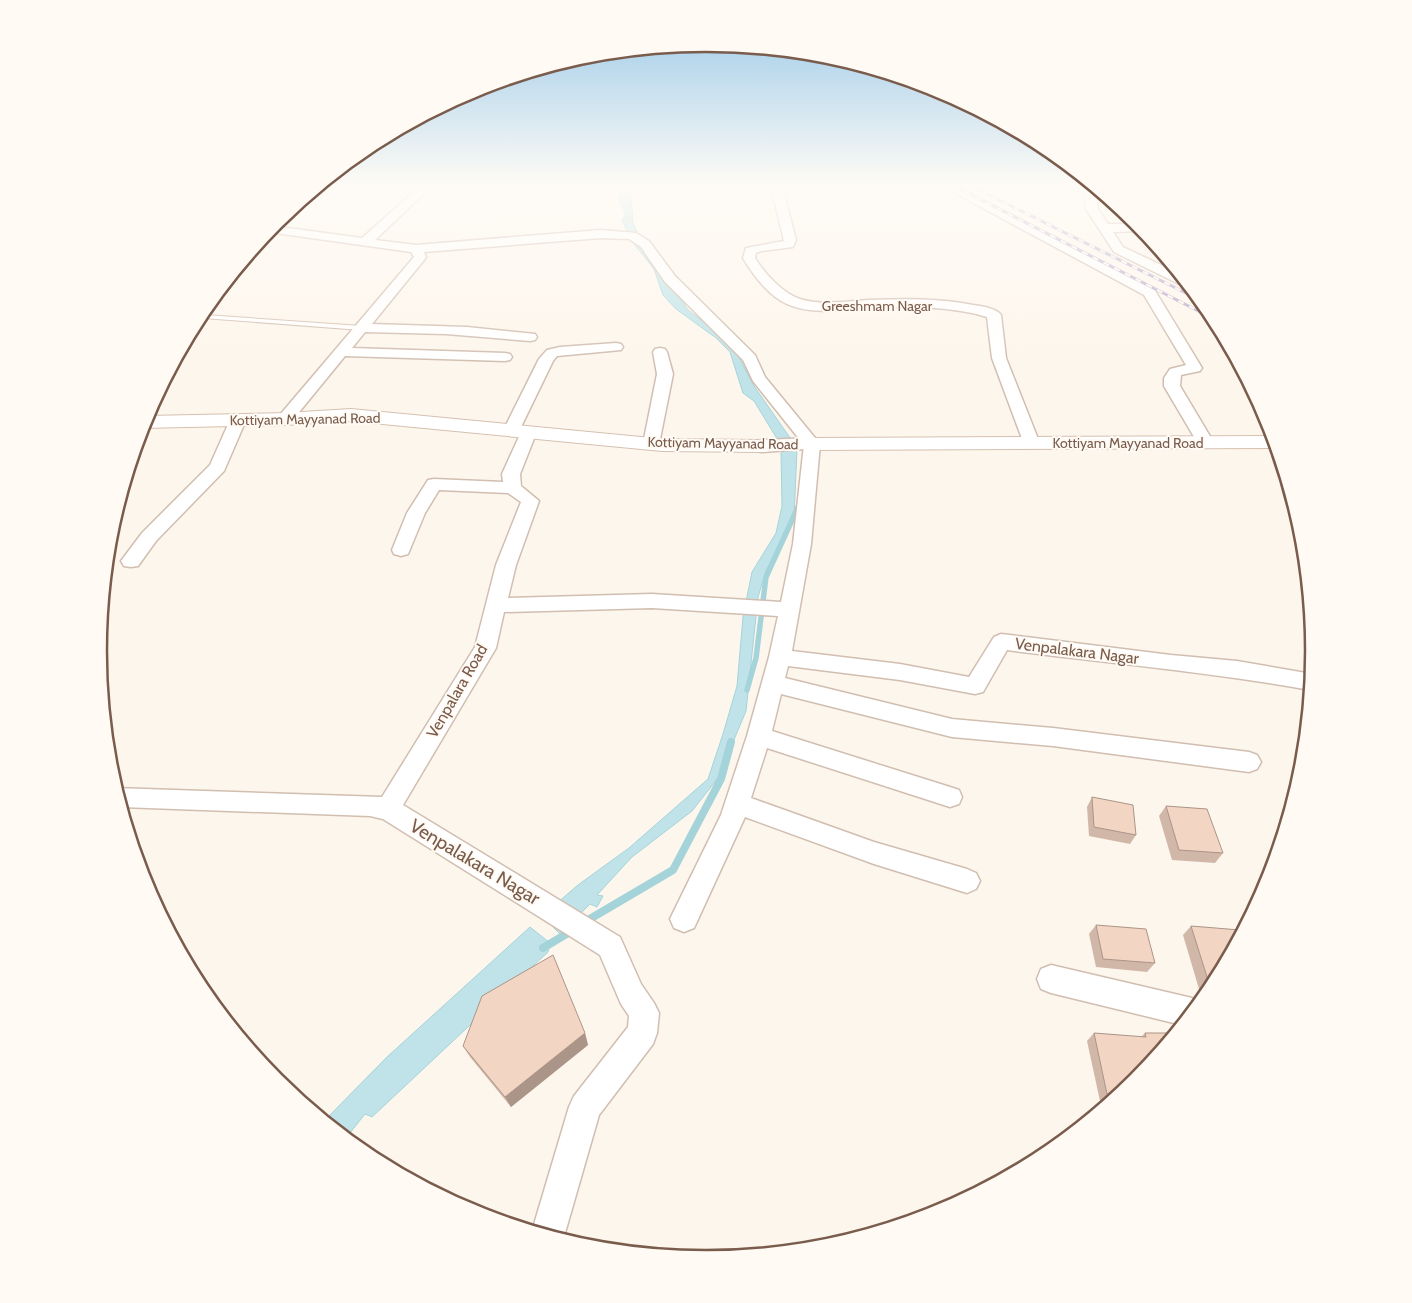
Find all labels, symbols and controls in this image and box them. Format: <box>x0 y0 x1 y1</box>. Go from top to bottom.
street label: Greeshmam Nagar <box>822 297 933 315</box>
street label: Kottiyam Mayyanad Road <box>229 409 381 429</box>
street label: Kottiyam Mayyanad Road <box>647 433 799 453</box>
street label: Kottiyam Mayyanad Road <box>1053 434 1203 452</box>
street label: Venpalakara Nagar <box>1014 634 1141 668</box>
street label: Venpalara Road <box>423 641 491 741</box>
street label: Venpalakara Nagar <box>406 814 544 910</box>

